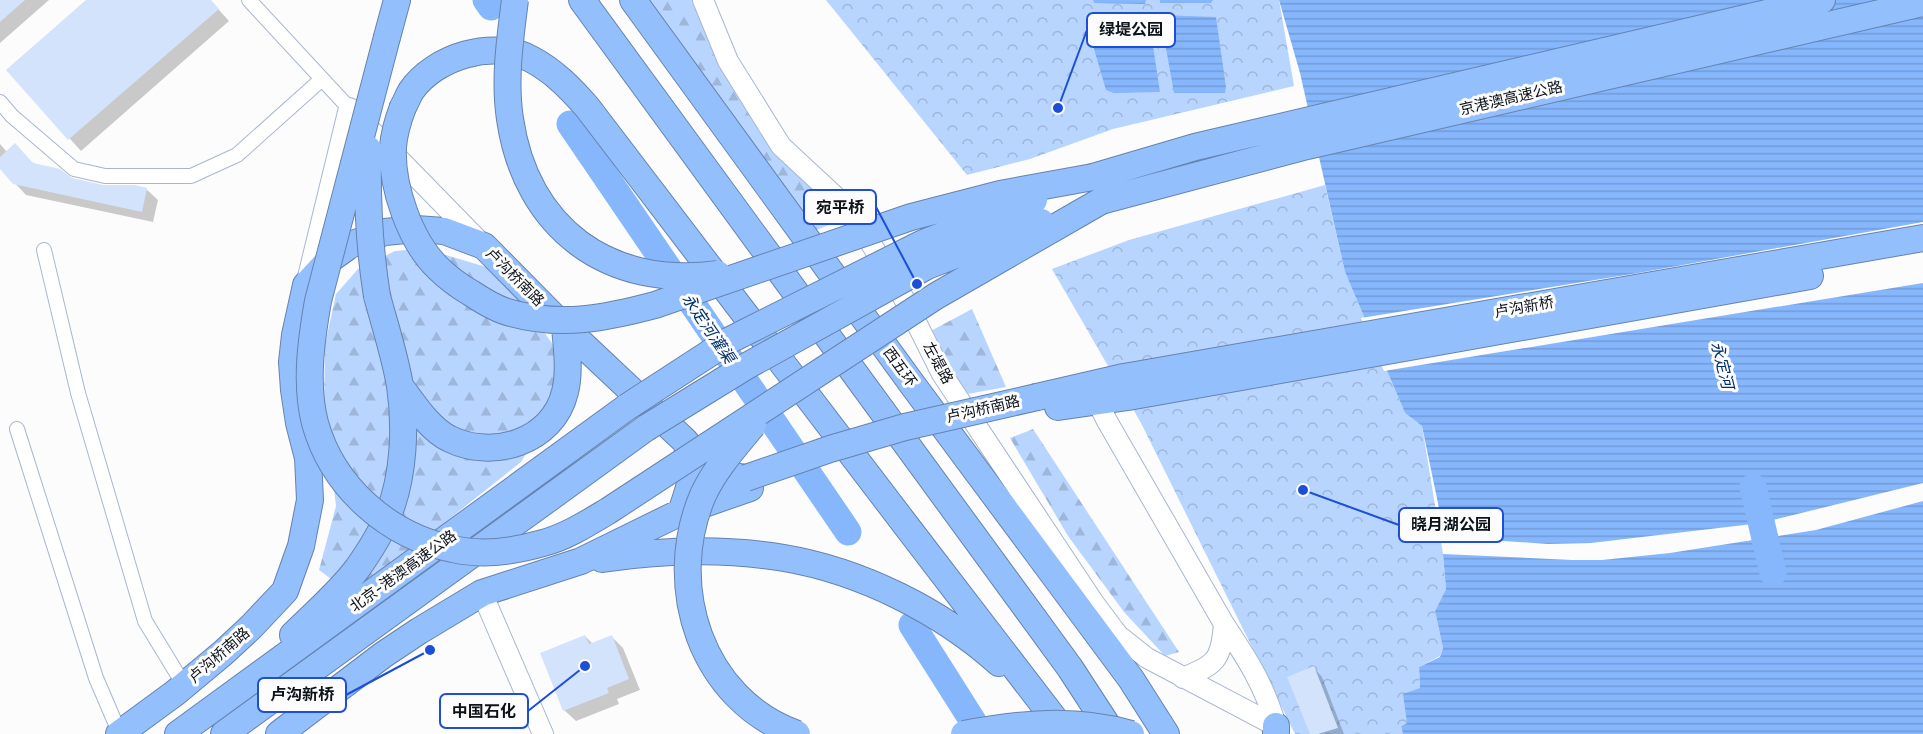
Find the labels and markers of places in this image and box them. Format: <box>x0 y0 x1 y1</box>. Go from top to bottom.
callout: 绿堤公园 <box>1087 13 1175 47</box>
callout: 宛平桥 <box>804 190 876 224</box>
callout: 晓月湖公园 <box>1399 508 1503 542</box>
callout: 卢沟新桥 <box>258 678 346 712</box>
callout: 中国石化 <box>440 694 528 728</box>

